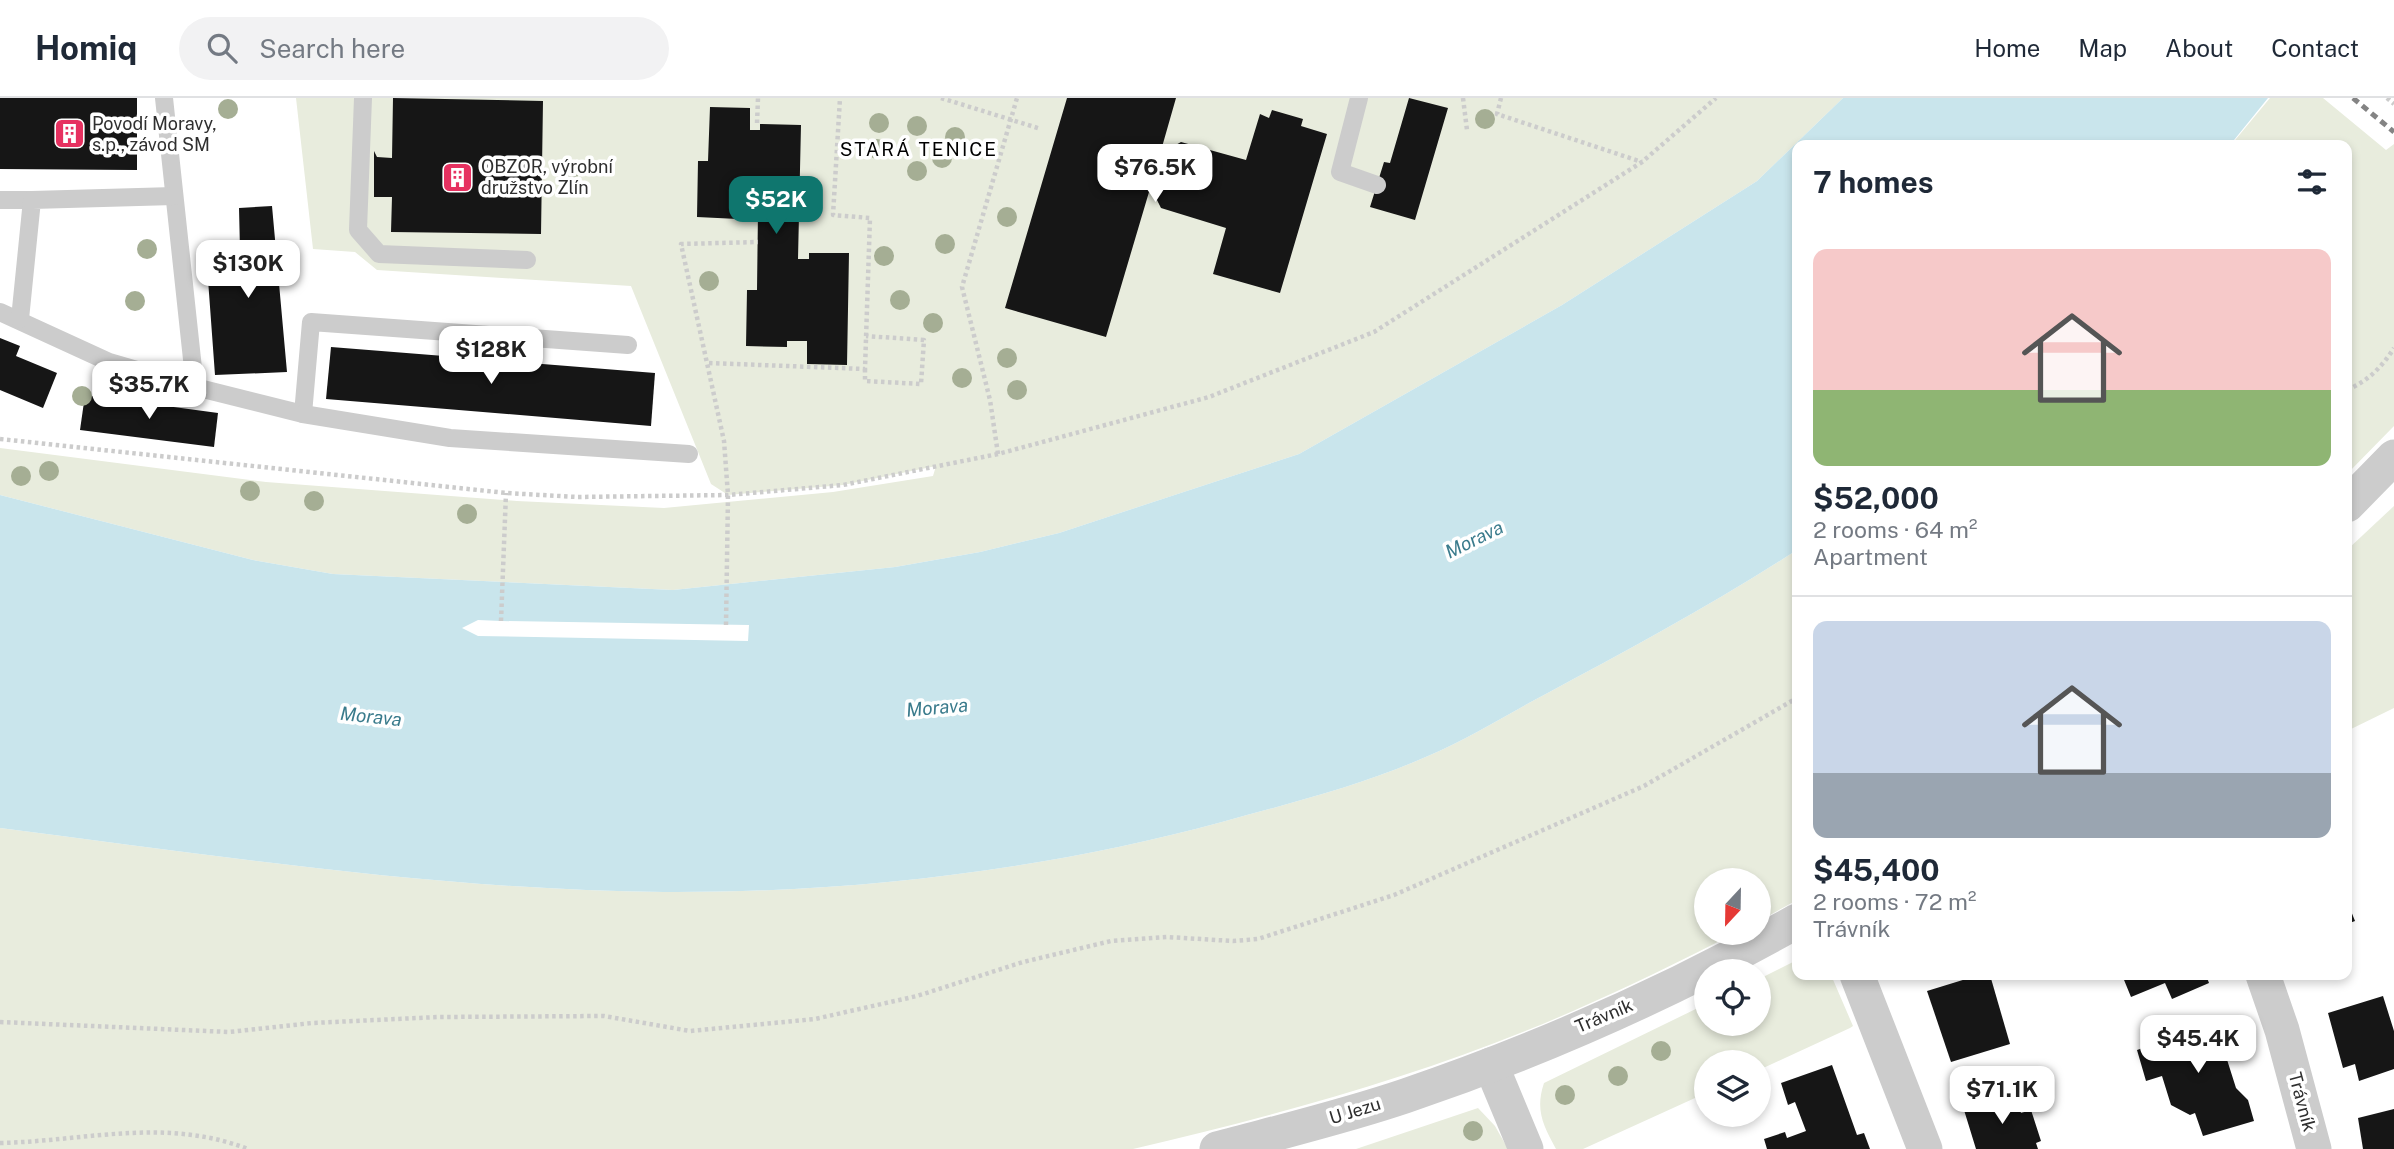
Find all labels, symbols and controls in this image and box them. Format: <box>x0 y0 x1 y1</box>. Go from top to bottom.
search box <box>179 17 669 80</box>
text: Homiq <box>35 29 137 67</box>
icon: search <box>203 29 241 67</box>
text: Search here <box>259 33 405 64</box>
text: Home <box>1974 34 2040 62</box>
text: Map <box>2078 34 2127 62</box>
text: About <box>2165 34 2233 62</box>
text: Contact <box>2271 34 2359 62</box>
place label: Povodí Moravy, s.p., závod SM <box>92 113 217 155</box>
building icon: Povodí Moravy, s.p., závod SM <box>52 117 86 151</box>
district label: STARÁ TENICE <box>840 138 998 160</box>
pin: $76.5K <box>1098 144 1212 204</box>
text: $76.5K <box>1113 153 1197 180</box>
place label: OBZOR, výrobní družstvo Zlín <box>481 156 613 198</box>
building icon: OBZOR, výrobní družstvo Zlín <box>441 160 475 194</box>
icon: filters <box>2293 163 2331 201</box>
text: 7 homes <box>1813 164 1934 200</box>
pin: $52K <box>735 176 817 236</box>
text: $52K <box>745 185 807 212</box>
pin: $130K <box>199 240 297 300</box>
text: $130K <box>212 249 284 276</box>
icon: home <box>2009 295 2135 421</box>
pin: $128K <box>442 327 540 386</box>
text: $128K <box>455 335 527 362</box>
pin: $35.7K <box>92 362 206 421</box>
text: $35.7K <box>108 370 190 397</box>
text: $52,000 <box>1813 480 1939 516</box>
water label: Morava <box>1441 516 1507 562</box>
text: 2 rooms · 64 m² <box>1813 516 1977 543</box>
text: Apartment <box>1813 543 1928 570</box>
icon: home <box>2009 667 2135 793</box>
water label: Morava <box>905 693 969 721</box>
water label: Morava <box>339 702 403 730</box>
text: $45,400 <box>1813 852 1939 888</box>
north arrow <box>1694 868 1771 945</box>
map controls <box>1694 868 1771 1127</box>
text: 2 rooms · 72 m² <box>1813 888 1976 915</box>
text: Trávník <box>1813 915 1890 942</box>
button: locate <box>1694 959 1771 1036</box>
street label: Trávník <box>1572 994 1636 1037</box>
pin: $45.4K <box>2141 1016 2255 1075</box>
text: $45.4K <box>2156 1024 2240 1051</box>
button: layers <box>1694 1050 1771 1127</box>
pin: $71.1K <box>1945 1066 2059 1126</box>
street label: Trávník <box>2285 1070 2320 1134</box>
text: $71.1K <box>1966 1075 2038 1102</box>
street label: U Jezu <box>1326 1093 1383 1128</box>

